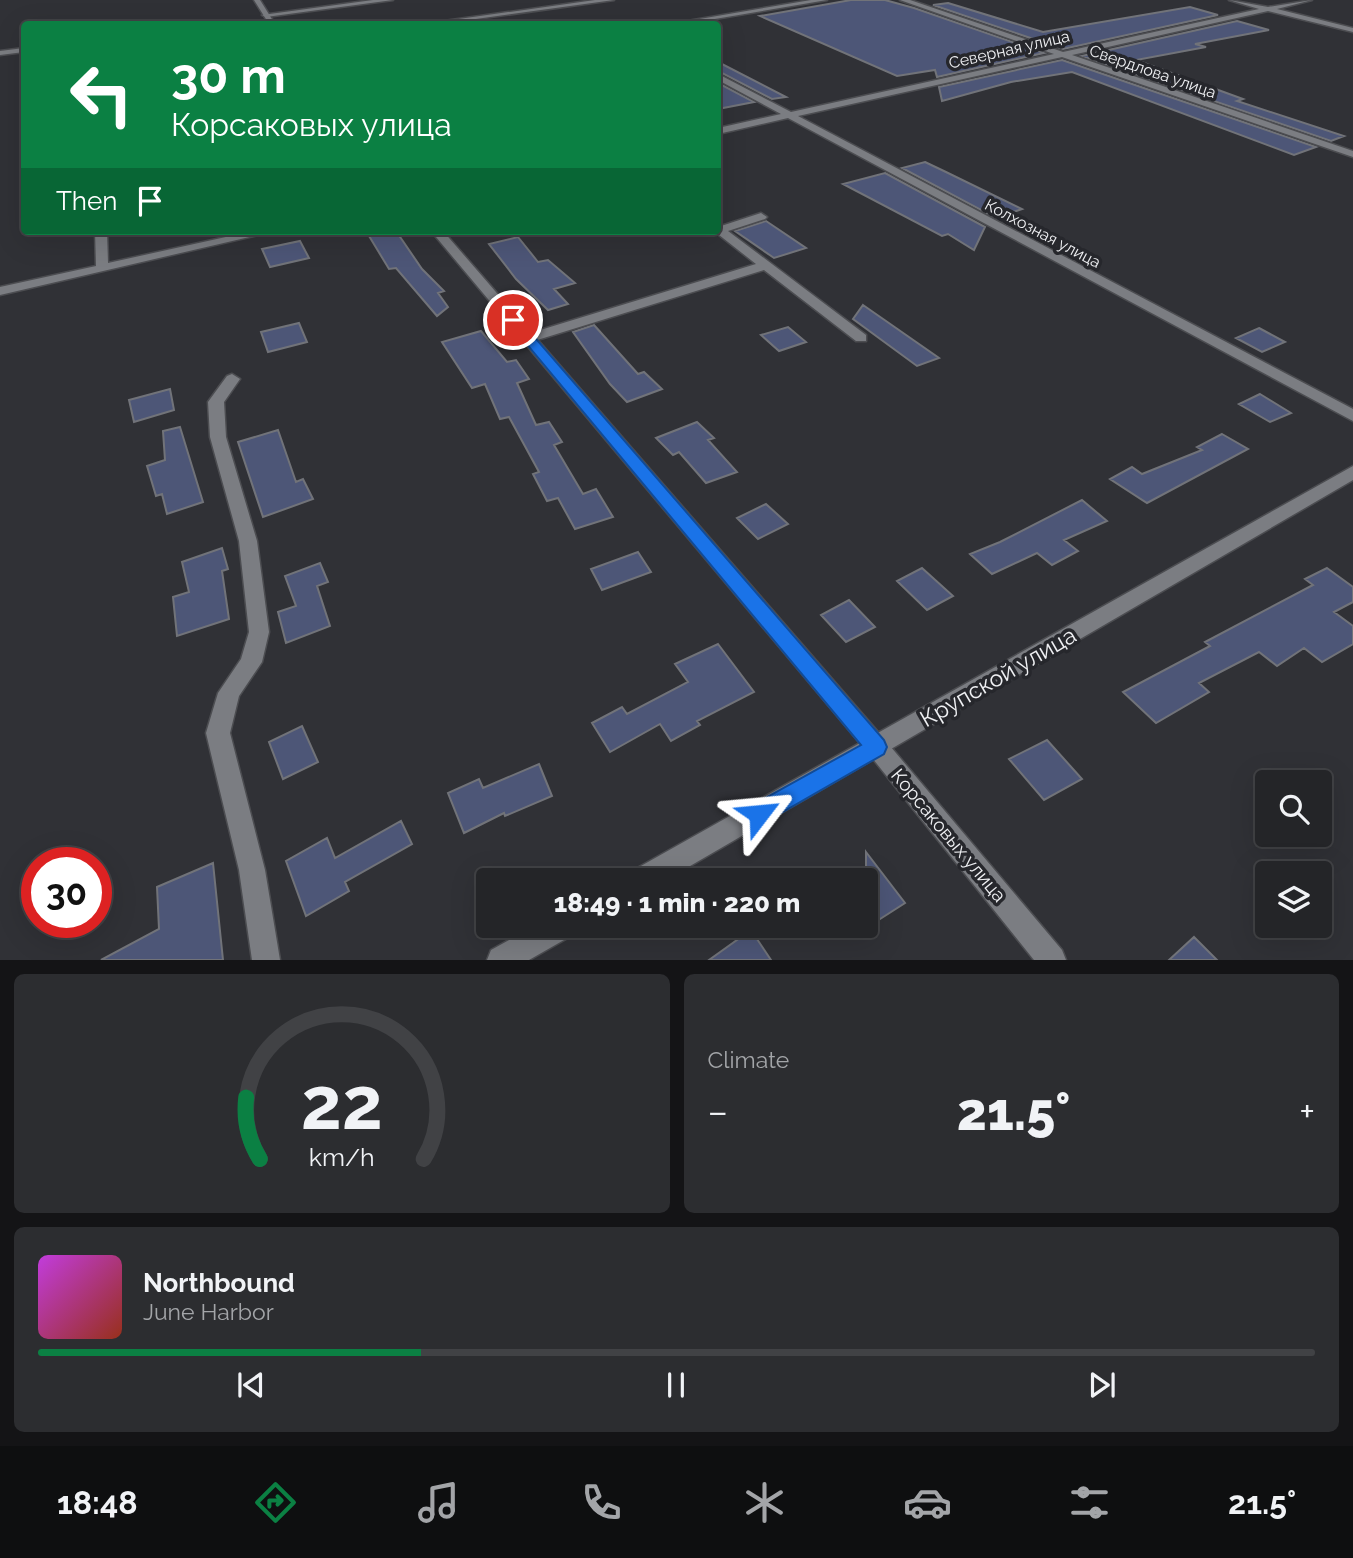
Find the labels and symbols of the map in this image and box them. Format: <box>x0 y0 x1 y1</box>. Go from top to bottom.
street label: Северная улица <box>947 26 1071 73</box>
street label: Свердлова улица <box>1087 41 1219 102</box>
street label: Колхозная улица <box>982 195 1104 272</box>
pin <box>483 290 543 350</box>
street label: Крупской улица <box>915 621 1081 732</box>
street label: Корсаковых улица <box>887 764 1011 906</box>
position arrow <box>722 777 796 851</box>
speed limit sign: 30 <box>21 847 112 938</box>

